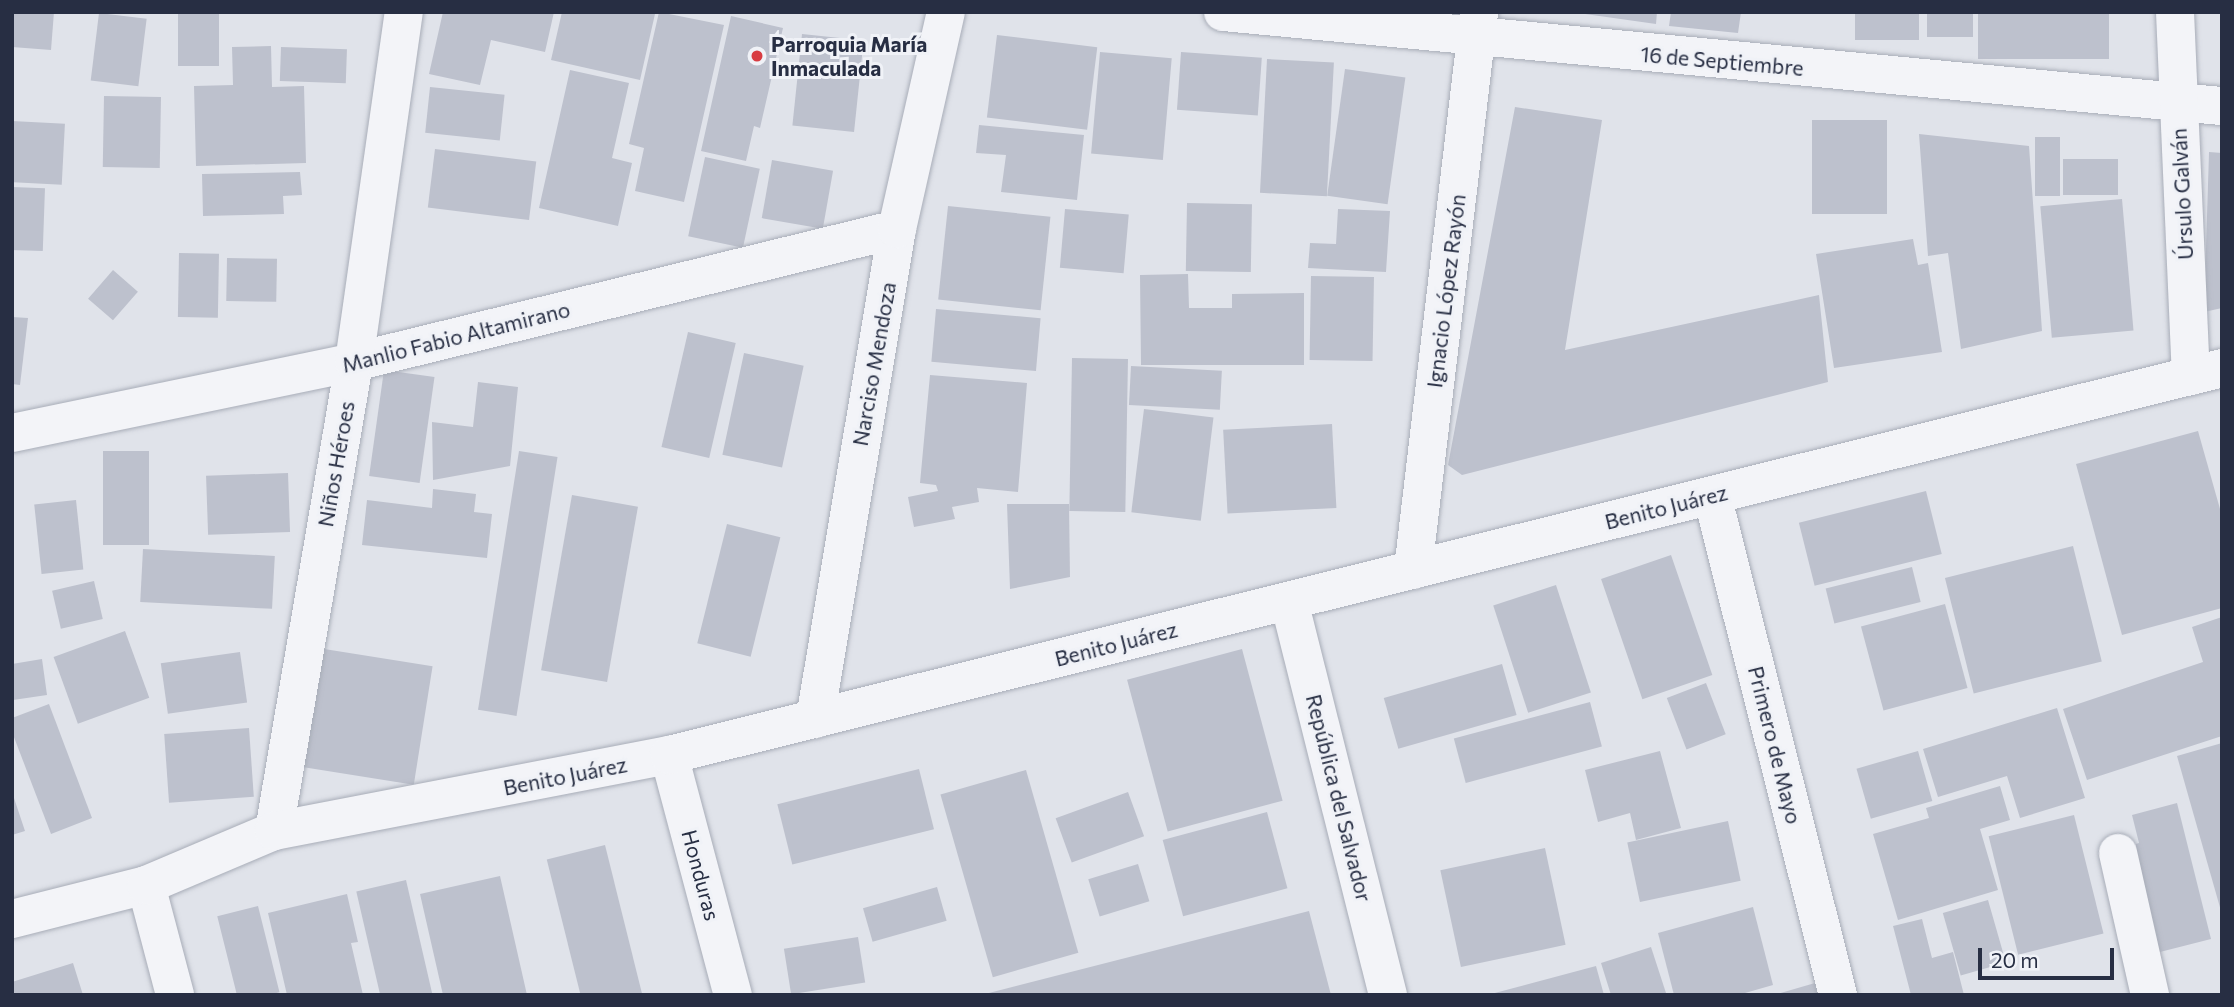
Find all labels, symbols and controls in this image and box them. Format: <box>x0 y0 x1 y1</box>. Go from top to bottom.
place label: Parroquia María Inmaculada <box>771 31 927 81</box>
street label: 16 de Septiembre <box>1639 41 1805 81</box>
marker: Parroquia María Inmaculada <box>749 48 765 64</box>
street label: Úrsulo Galván <box>2166 128 2198 260</box>
street label: Ignacio López Rayón <box>1422 193 1470 389</box>
street label: Narciso Mendoza <box>847 280 901 448</box>
street label: Manlio Fabio Altamirano <box>339 296 573 378</box>
street label: Niños Héroes <box>313 399 359 529</box>
street label: Benito Juárez <box>1602 480 1730 534</box>
street label: Benito Juárez <box>1052 617 1180 671</box>
street label: Primero de Mayo <box>1743 663 1807 827</box>
street label: República del Salvador <box>1301 692 1377 904</box>
street label: Benito Juárez <box>501 752 629 800</box>
street label: Honduras <box>677 827 725 923</box>
scale bar <box>1982 934 2118 978</box>
text: 20 m <box>1991 947 2039 972</box>

